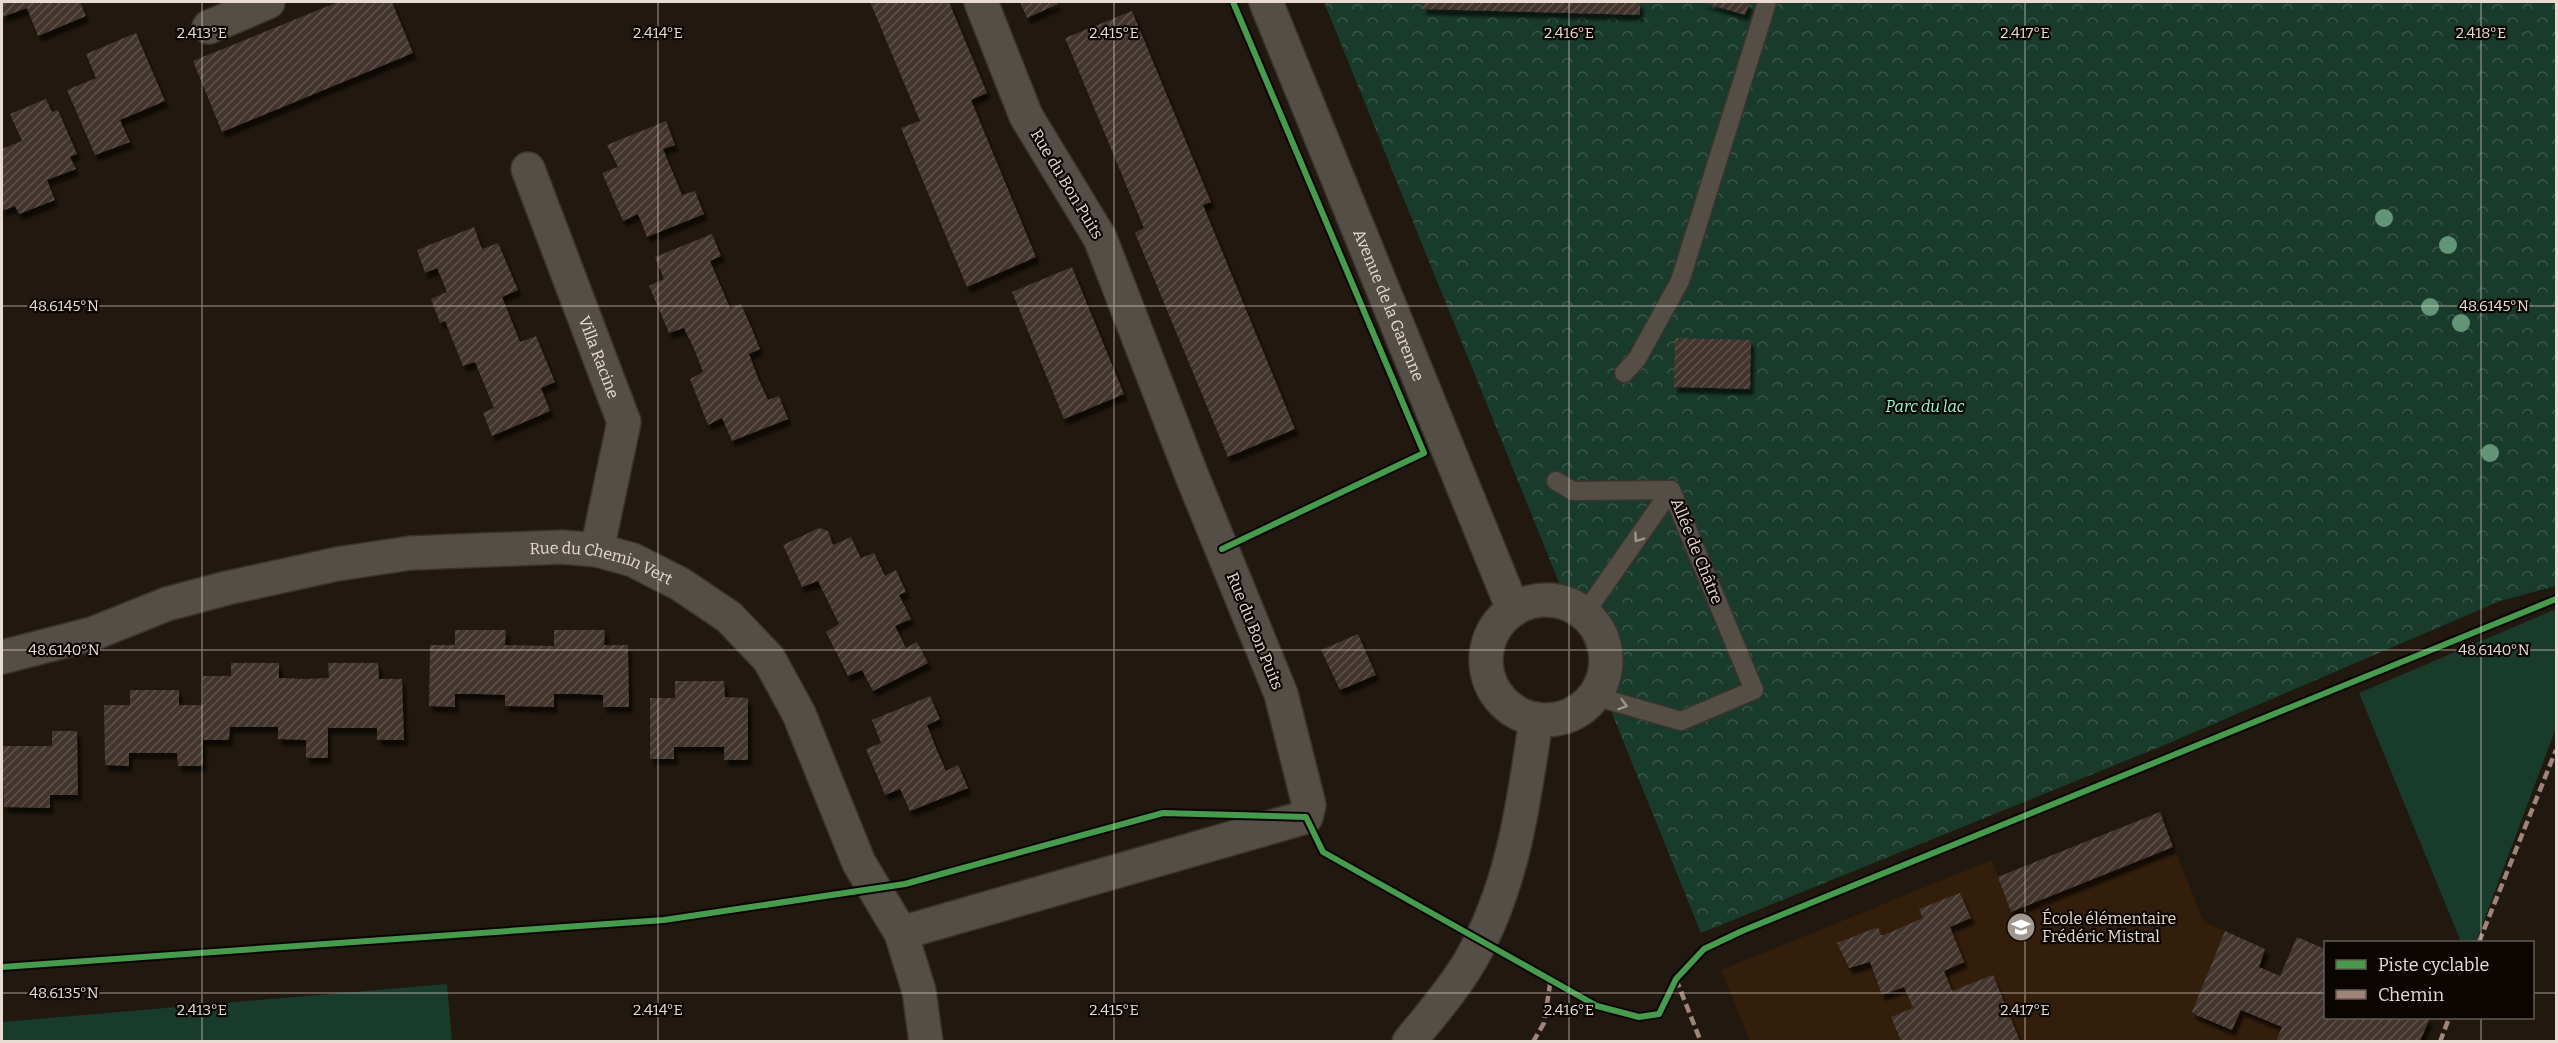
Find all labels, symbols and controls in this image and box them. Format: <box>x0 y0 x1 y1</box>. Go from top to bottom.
text: 2.413°E <box>177 24 227 42</box>
text: 2.414°E <box>633 24 683 42</box>
text: 2.415°E <box>1089 24 1139 42</box>
text: 2.416°E <box>1544 24 1594 42</box>
text: 2.417°E <box>2000 24 2050 42</box>
text: 2.418°E <box>2456 24 2506 42</box>
street label: Rue du Bon Puits <box>1027 126 1107 242</box>
street label: Avenue de la Garenne <box>1350 226 1429 384</box>
text: 48.6145°N <box>29 297 99 315</box>
text: 48.6145°N <box>2459 297 2529 315</box>
street label: Villa Racine <box>575 313 624 401</box>
park label: Parc du lac <box>1886 397 1965 416</box>
street label: Allée de Châtre <box>1667 495 1727 607</box>
one-way arrow <box>1634 531 1645 542</box>
street label: Rue du Chemin Vert <box>529 538 676 588</box>
street label: Rue du Bon Puits <box>1223 570 1287 692</box>
text: 48.6140°N <box>28 641 100 659</box>
text: 48.6140°N <box>2458 641 2530 659</box>
one-way arrow <box>1617 698 1628 710</box>
place label: École élémentaire Frédéric Mistral <box>2042 908 2176 946</box>
school or university icon: École élémentaire Frédéric Mistral <box>2005 911 2037 943</box>
legend <box>2324 941 2534 1019</box>
text: Piste cyclable <box>2378 954 2489 976</box>
text: 48.6135°N <box>29 984 99 1002</box>
text: Chemin <box>2378 984 2445 1006</box>
text: 2.413°E <box>177 1001 227 1019</box>
text: 2.414°E <box>633 1001 683 1019</box>
text: 2.415°E <box>1089 1001 1139 1019</box>
text: 2.416°E <box>1544 1001 1594 1019</box>
text: 2.417°E <box>2000 1001 2050 1019</box>

